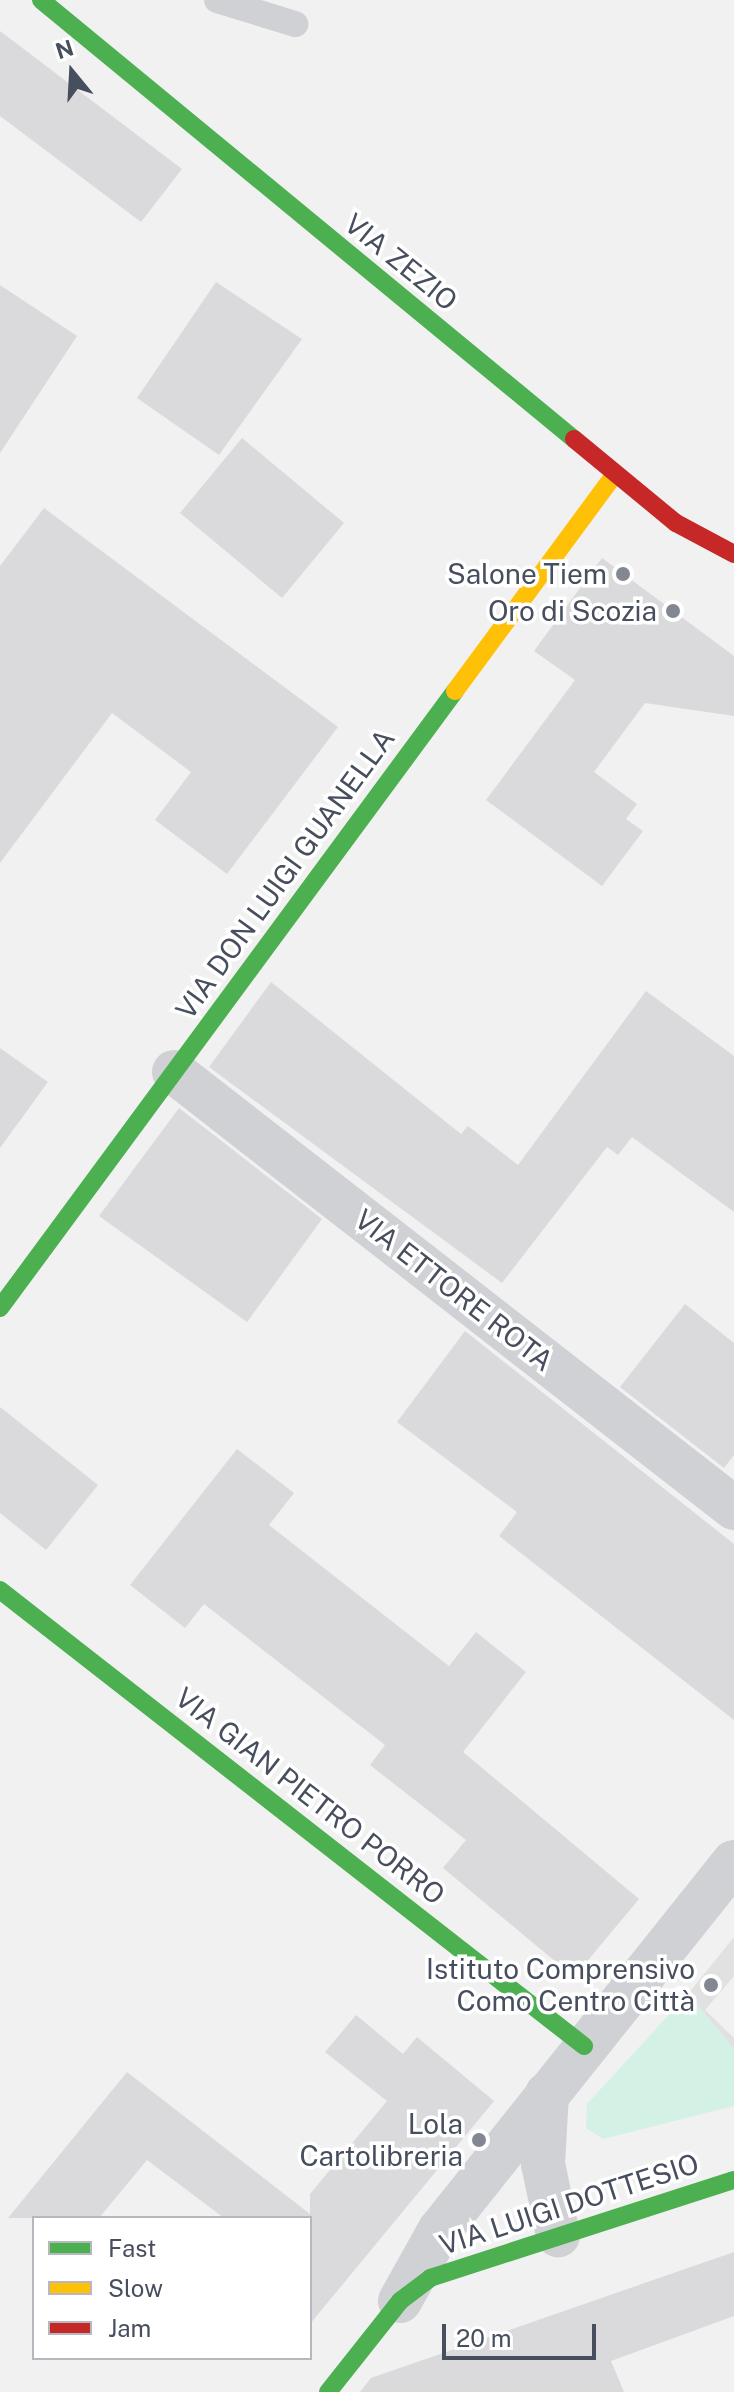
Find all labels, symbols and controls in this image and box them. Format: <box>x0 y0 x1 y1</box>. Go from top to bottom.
north arrow <box>32 32 112 112</box>
text: N <box>52 34 77 64</box>
street label: VIA ZEZIO <box>338 206 464 318</box>
place label: Salone Tiem <box>447 557 607 591</box>
marker: Salone Tiem <box>614 565 632 583</box>
place label: Oro di Scozia <box>487 594 657 628</box>
marker: Oro di Scozia <box>664 602 682 620</box>
street label: VIA DON LUIGI GUANELLA <box>169 723 401 1025</box>
street label: VIA ETTORE ROTA <box>348 1202 560 1378</box>
street label: VIA GIAN PIETRO PORRO <box>169 1680 451 1912</box>
place label: Istituto Comprensivo Como Centro Città <box>426 1952 695 2018</box>
marker: Istituto Comprensivo Como Centro Città <box>702 1976 720 1994</box>
place label: Lola Cartolibreria <box>299 2107 463 2173</box>
marker: Lola Cartolibreria <box>470 2131 488 2149</box>
street label: VIA LUIGI DOTTESIO <box>435 2146 703 2262</box>
legend <box>32 2216 312 2360</box>
text: Fast <box>108 2234 156 2262</box>
text: Slow <box>108 2274 163 2302</box>
scale bar <box>446 2308 600 2358</box>
text: Jam <box>108 2314 151 2342</box>
text: 20 m <box>456 2324 512 2352</box>

